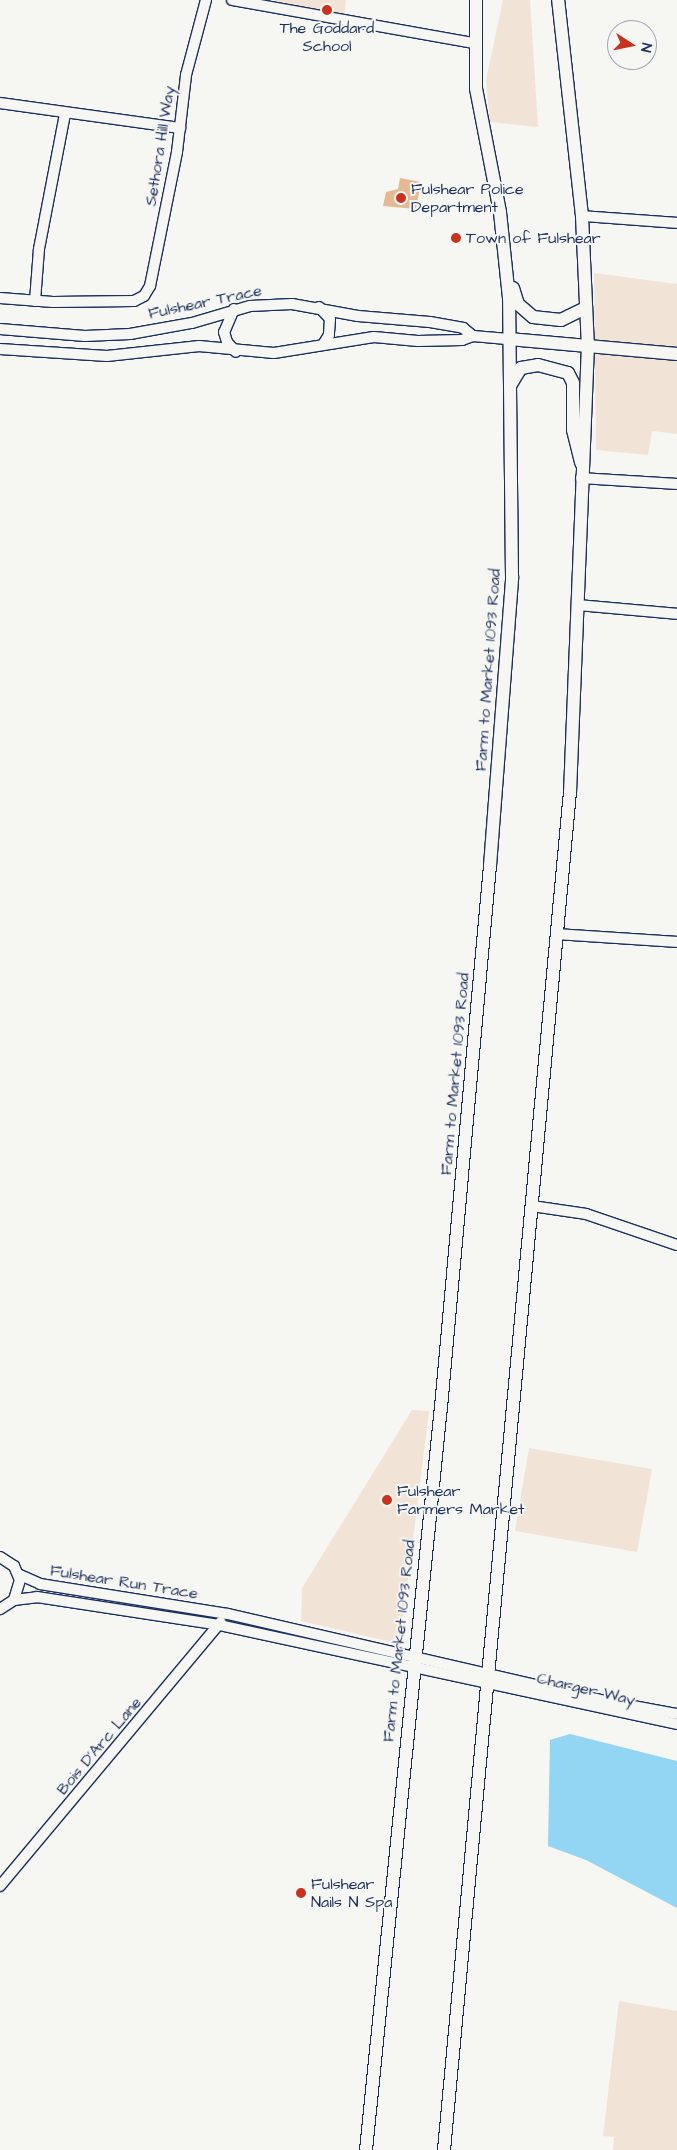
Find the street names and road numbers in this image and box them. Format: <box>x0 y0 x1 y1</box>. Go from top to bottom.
street label: Sethora Hill Way <box>141 85 179 207</box>
street label: Fulshear Trace <box>147 281 263 323</box>
street label: Farm to Market 1093 Road <box>471 568 505 772</box>
street label: Farm to Market 1093 Road <box>437 972 473 1176</box>
street label: Farm to Market 1093 Road <box>379 1539 419 1743</box>
street label: Fulshear Run Trace <box>49 1561 199 1603</box>
street label: Charger Way <box>535 1668 637 1710</box>
street label: Bois D'Arc Lane <box>53 1693 145 1799</box>

